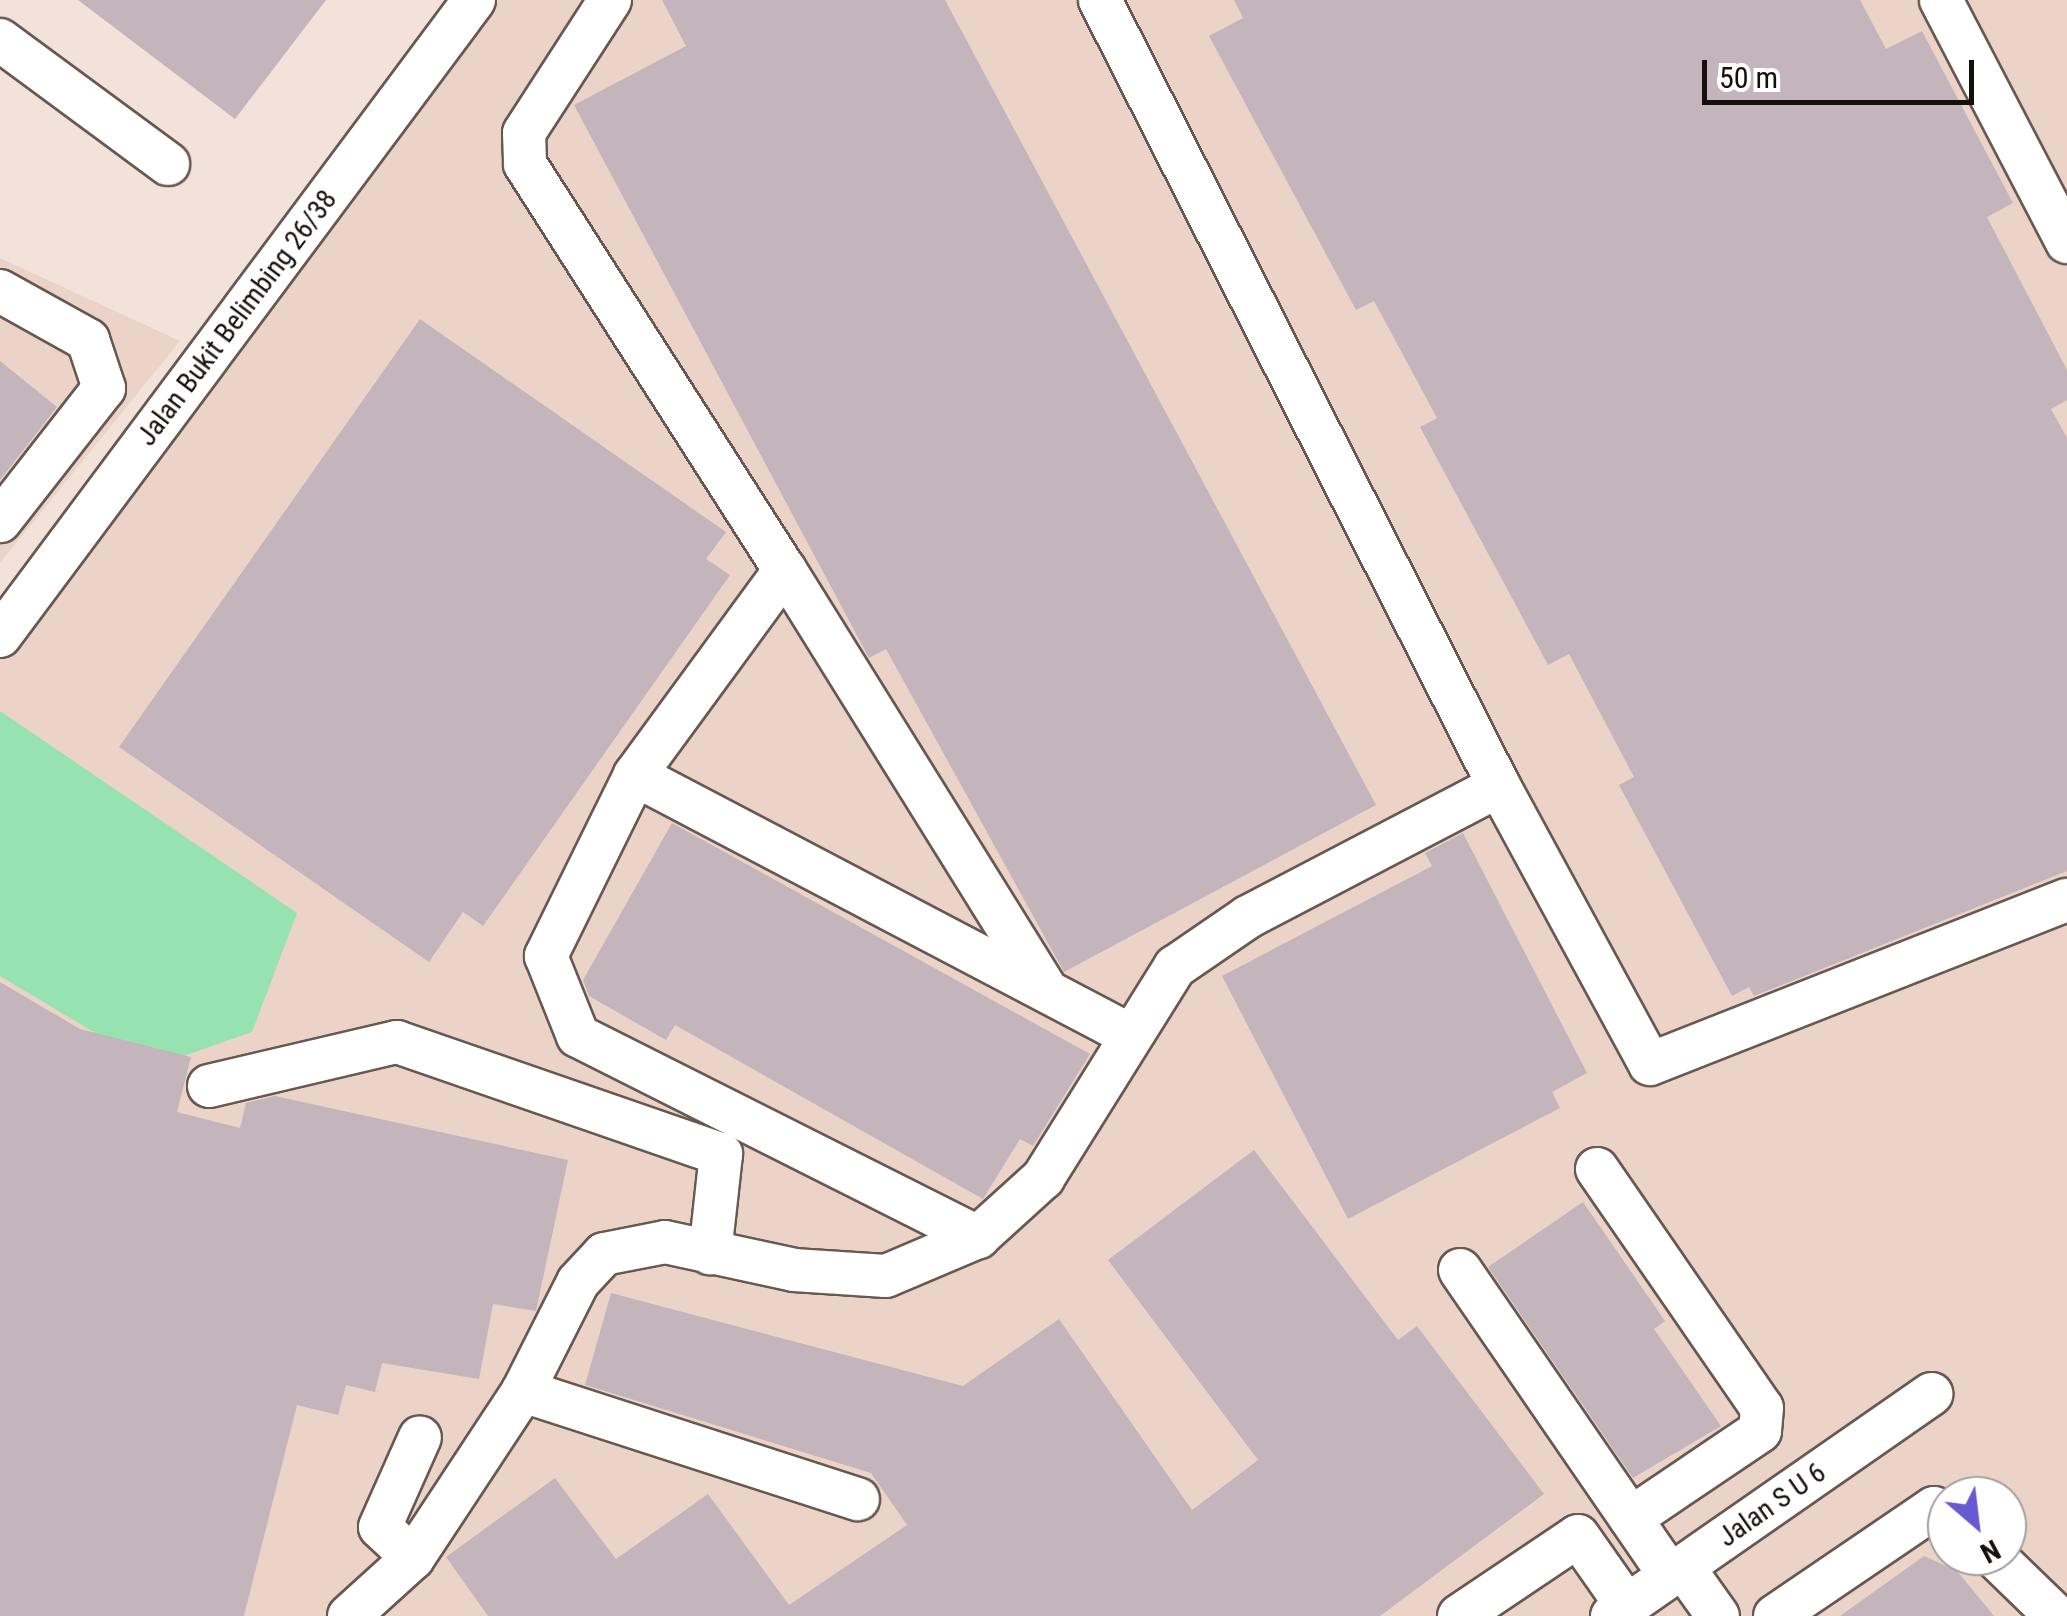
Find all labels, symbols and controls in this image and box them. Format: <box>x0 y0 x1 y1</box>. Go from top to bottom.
scale bar <box>1707 40 1980 102</box>
text: 50 m <box>1719 60 1778 95</box>
street label: Jalan Bukit Belimbing 26/38 <box>130 184 344 452</box>
street label: Jalan S U 6 <box>1712 1456 1832 1554</box>
north arrow <box>1927 1476 2027 1576</box>
text: N <box>1975 1533 2006 1570</box>

